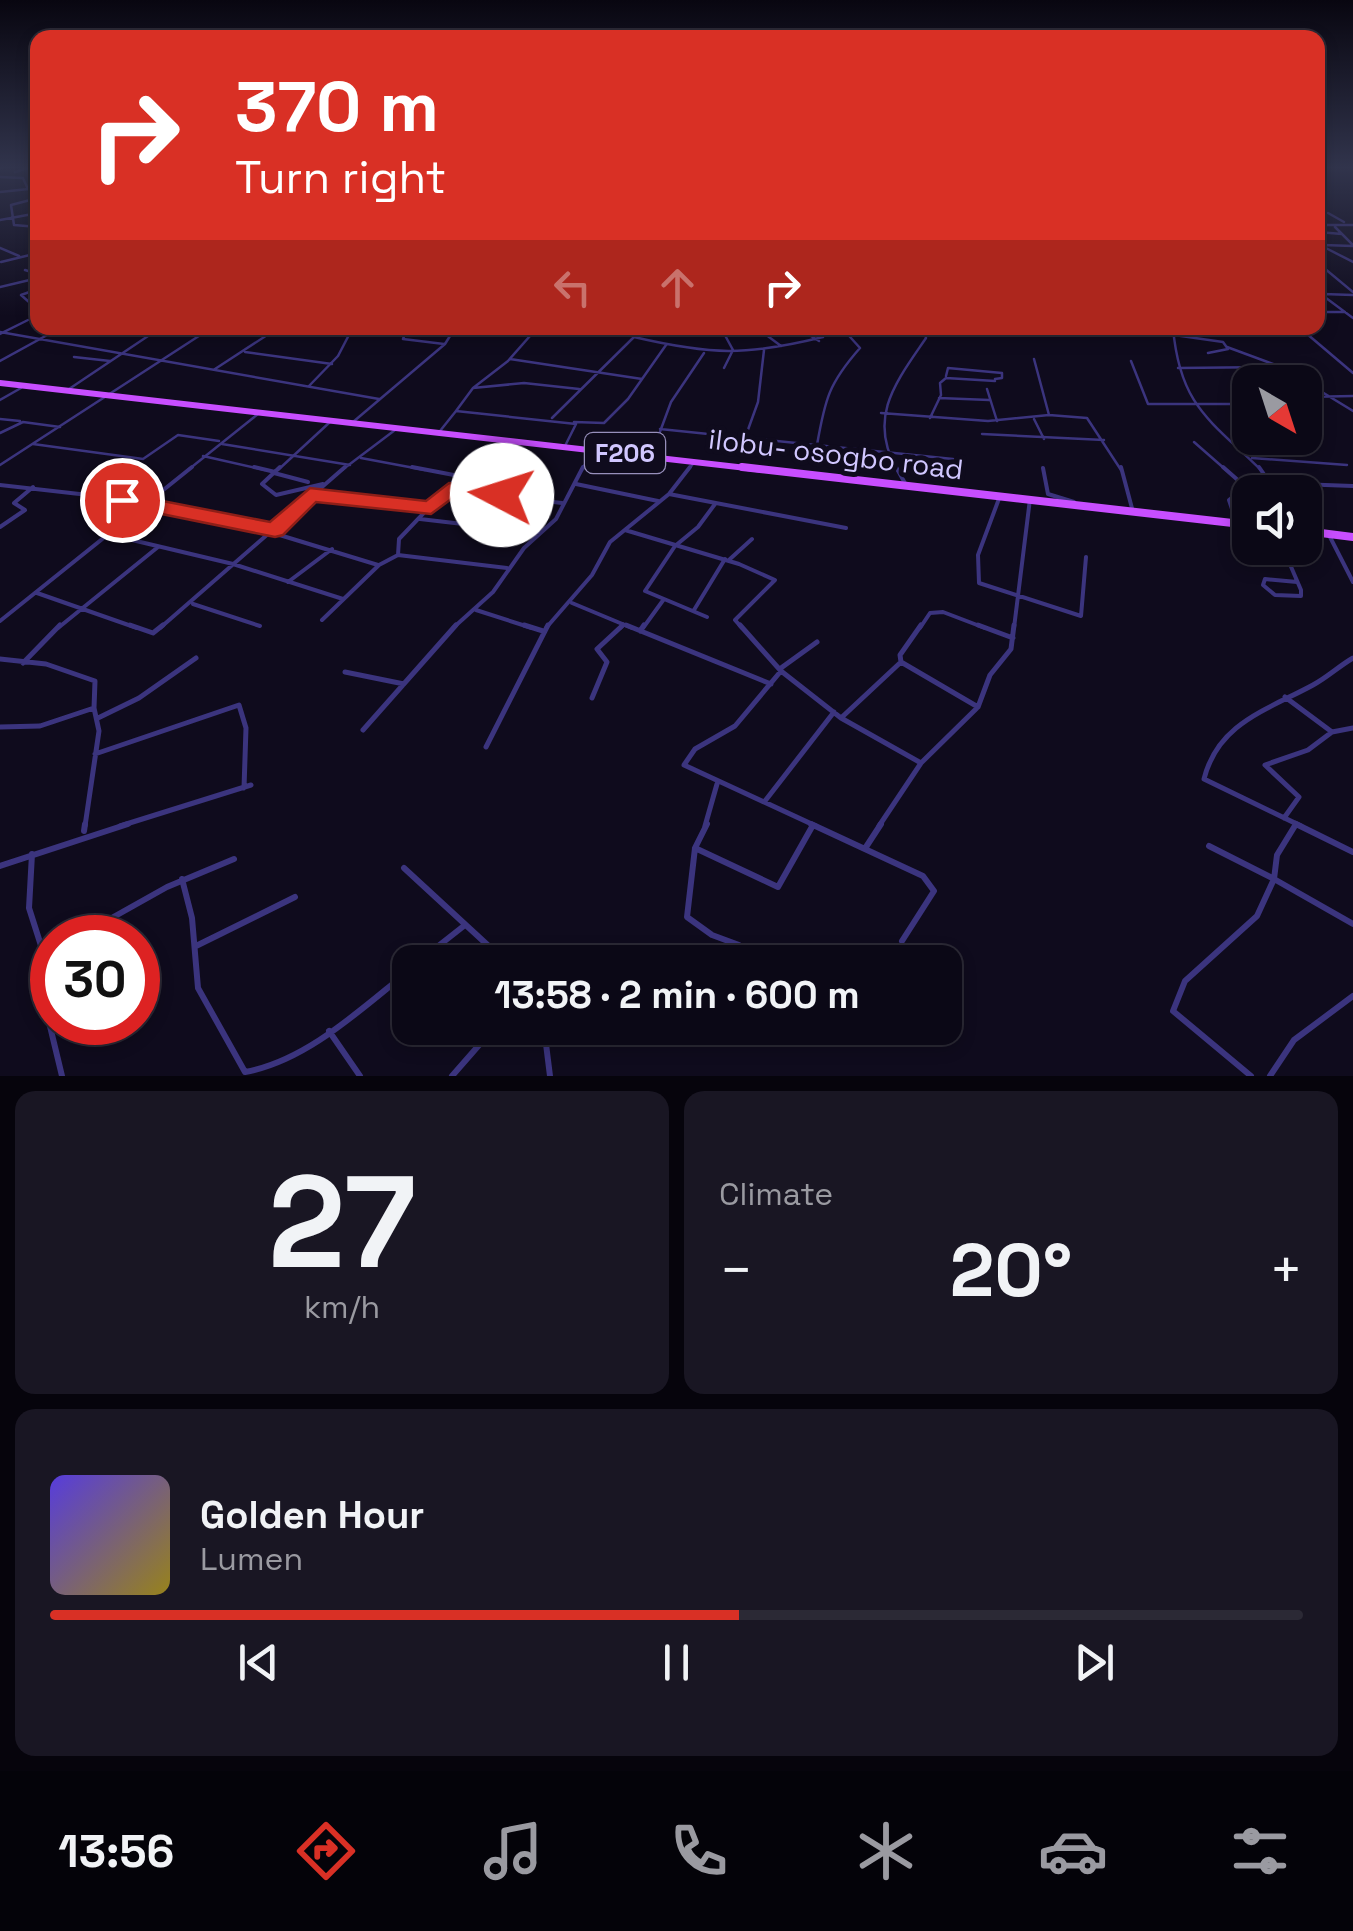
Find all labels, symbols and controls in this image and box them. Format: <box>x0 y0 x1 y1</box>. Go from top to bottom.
text: 370 m <box>235 62 439 151</box>
icon: right <box>70 70 200 200</box>
text: Turn right <box>235 149 446 206</box>
icon: left <box>545 260 600 315</box>
icon: ahead <box>650 260 705 315</box>
icon: right <box>755 260 810 315</box>
north arrow <box>1232 365 1322 455</box>
map controls <box>1232 365 1322 565</box>
street label: ilobu- osogbo road <box>707 421 965 487</box>
road number: F206 <box>585 433 665 473</box>
position arrow <box>450 443 554 547</box>
pin <box>80 458 165 543</box>
icon: arrive <box>95 473 150 528</box>
button: sound <box>1232 475 1322 565</box>
speed limit sign: 30 <box>30 915 160 1045</box>
text: 13:58 · 2 min · 600 m <box>494 971 860 1019</box>
text: 27 <box>268 1139 416 1305</box>
text: Climate <box>719 1174 833 1214</box>
text: 20° <box>950 1222 1072 1318</box>
text: − <box>719 1235 753 1305</box>
text: + <box>1269 1235 1303 1305</box>
text: km/h <box>304 1287 380 1327</box>
text: Golden Hour <box>200 1491 424 1539</box>
text: Lumen <box>200 1539 303 1579</box>
icon: previous <box>231 1635 286 1690</box>
icon: pause <box>649 1635 704 1690</box>
icon: next <box>1067 1635 1122 1690</box>
icon: directions <box>291 1816 361 1886</box>
icon: music <box>478 1816 548 1886</box>
icon: phone <box>664 1816 734 1886</box>
icon: climate <box>851 1816 921 1886</box>
icon: car <box>1038 1816 1108 1886</box>
icon: filters <box>1225 1816 1295 1886</box>
text: 13:56 <box>58 1823 174 1880</box>

